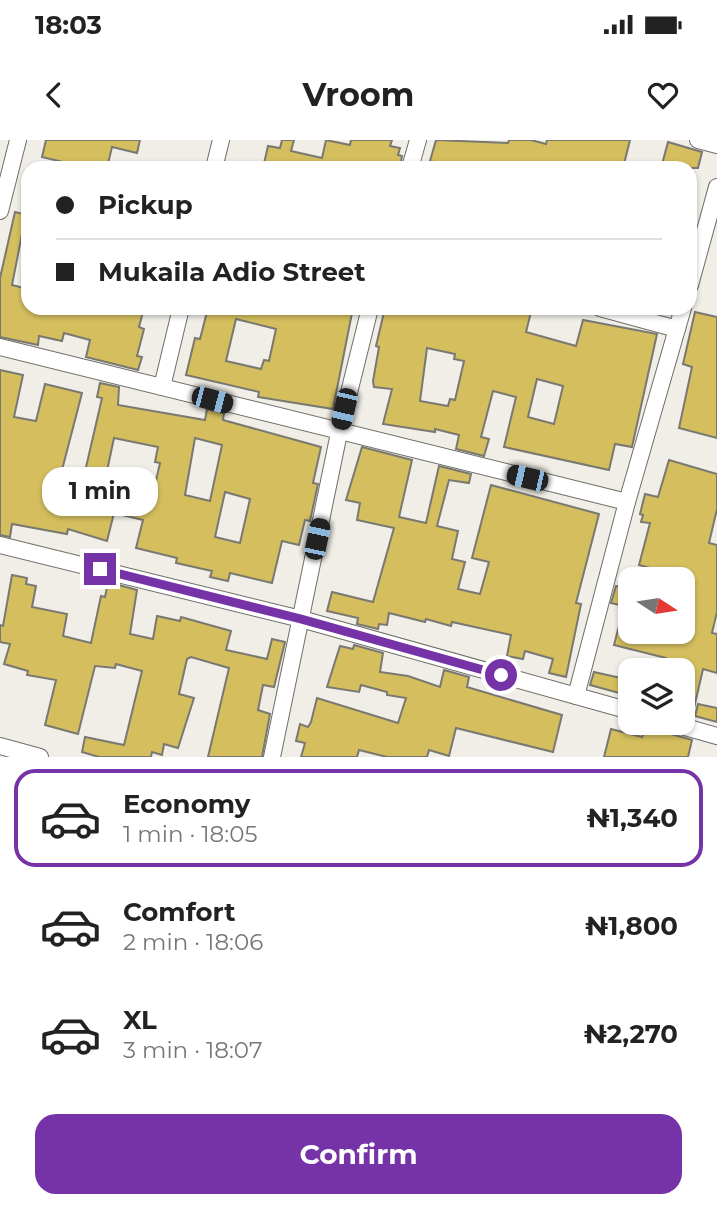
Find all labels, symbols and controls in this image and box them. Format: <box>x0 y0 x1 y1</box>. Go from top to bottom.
text: 18:03 <box>35 9 102 41</box>
text: Vroom <box>303 75 414 114</box>
icon: back <box>35 76 73 114</box>
icon: heart <box>644 76 682 114</box>
text: Pickup <box>98 189 193 221</box>
text: Mukaila Adio Street <box>98 256 366 288</box>
car <box>189 384 236 416</box>
car <box>330 386 359 432</box>
car <box>505 463 550 493</box>
callout: 1 min <box>42 468 158 516</box>
text: 1 min <box>69 477 131 505</box>
car <box>303 516 332 562</box>
route end <box>84 553 116 585</box>
north arrow <box>618 567 695 644</box>
map controls <box>618 567 695 735</box>
button: layers <box>618 658 695 735</box>
route start <box>485 659 517 691</box>
icon: car <box>39 787 102 850</box>
text: Economy <box>123 788 250 820</box>
text: ₦1,340 <box>586 802 678 834</box>
text: 1 min · 18:05 <box>123 820 257 848</box>
icon: car <box>39 895 102 958</box>
text: Comfort <box>123 896 235 928</box>
text: ₦1,800 <box>585 910 678 942</box>
text: 2 min · 18:06 <box>123 928 263 956</box>
icon: car <box>39 1003 102 1066</box>
text: XL <box>123 1004 157 1036</box>
text: ₦2,270 <box>583 1018 678 1050</box>
text: 3 min · 18:07 <box>123 1036 262 1064</box>
button: Confirm <box>35 1114 682 1194</box>

